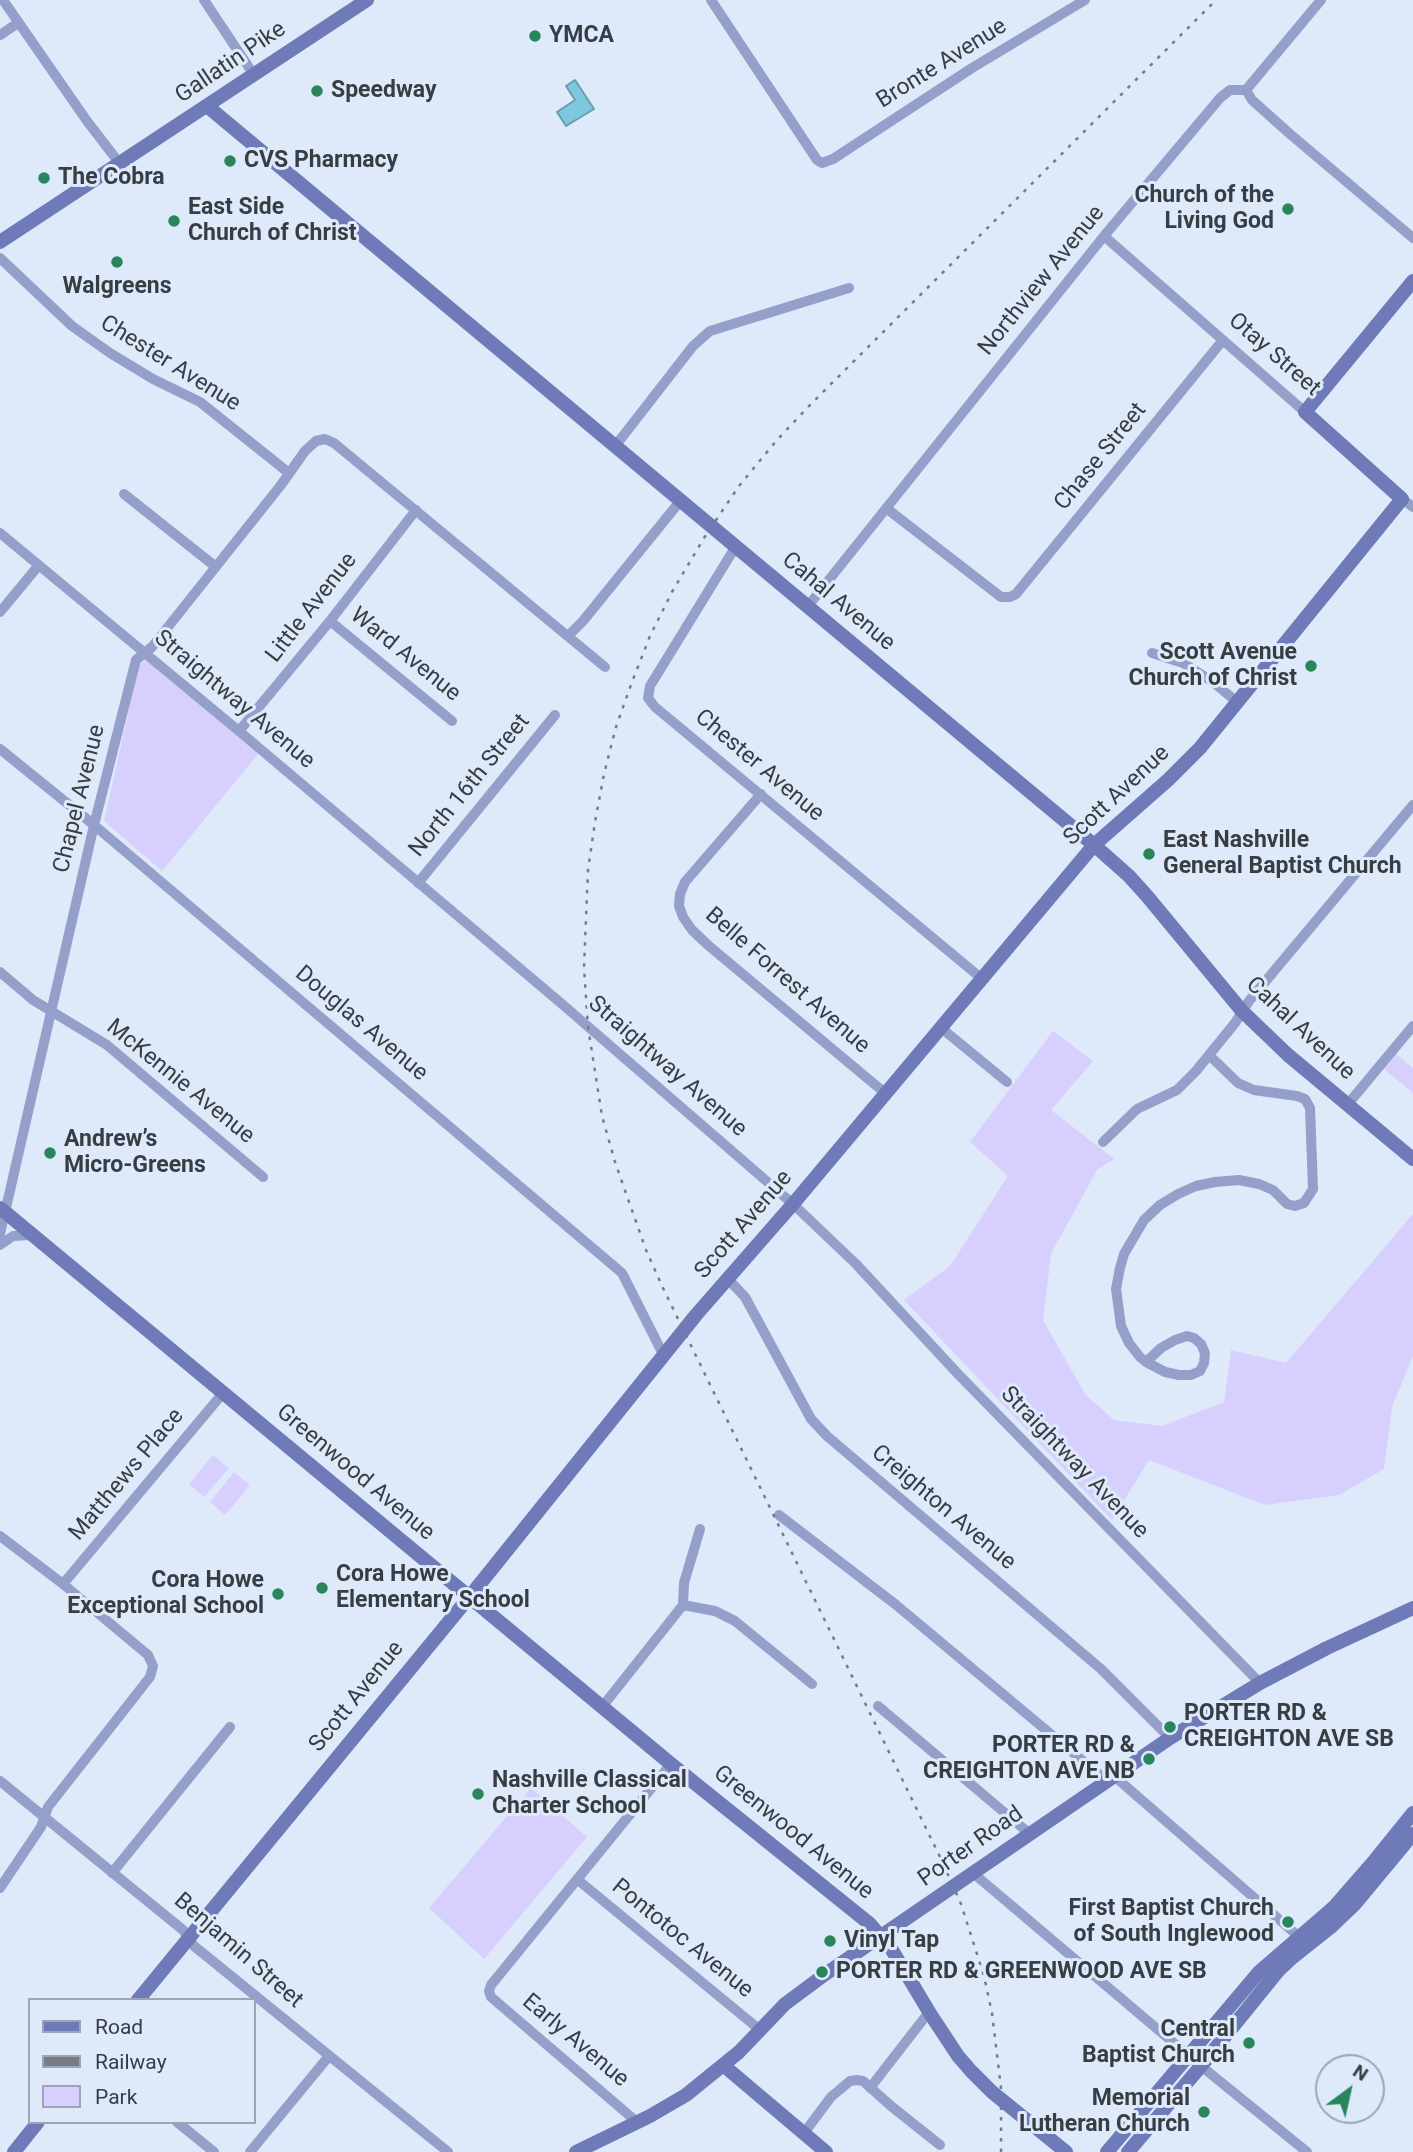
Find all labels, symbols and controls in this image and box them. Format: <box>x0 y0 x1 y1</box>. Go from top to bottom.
street label: Bronte Avenue <box>872 13 1012 115</box>
street label: Gallatin Pike <box>171 16 291 110</box>
place label: YMCA <box>549 22 614 50</box>
marker: YMCA <box>527 28 543 44</box>
place label: Speedway <box>331 77 436 105</box>
marker: Speedway <box>309 83 325 99</box>
place label: CVS Pharmacy <box>244 147 398 175</box>
marker: CVS Pharmacy <box>222 153 238 169</box>
place label: The Cobra <box>58 164 165 192</box>
marker: The Cobra <box>36 170 52 186</box>
place label: Church of the Living God <box>1134 182 1274 236</box>
place label: East Side Church of Christ <box>188 194 357 248</box>
street label: Northview Avenue <box>973 200 1111 362</box>
marker: Church of the Living God <box>1280 201 1296 217</box>
marker: East Side Church of Christ <box>166 213 182 229</box>
marker: Walgreens <box>109 254 125 270</box>
place label: Walgreens <box>62 273 172 301</box>
street label: Otay Street <box>1222 308 1326 402</box>
street label: Chester Avenue <box>95 310 245 418</box>
street label: Chase Street <box>1049 398 1153 516</box>
street label: Cahal Avenue <box>776 547 900 657</box>
street label: Little Avenue <box>261 548 363 668</box>
street label: Ward Avenue <box>344 602 466 708</box>
street label: Straightway Avenue <box>148 625 320 775</box>
place label: Scott Avenue Church of Christ <box>1128 639 1297 693</box>
marker: Scott Avenue Church of Christ <box>1303 658 1319 674</box>
street label: Chester Avenue <box>689 704 829 828</box>
street label: North 16th Street <box>404 709 536 863</box>
street label: Chapel Avenue <box>48 722 112 876</box>
street label: Scott Avenue <box>1058 740 1176 852</box>
place label: East Nashville General Baptist Church <box>1163 827 1402 881</box>
marker: East Nashville General Baptist Church <box>1141 846 1157 862</box>
street label: Belle Forrest Avenue <box>699 902 875 1060</box>
street label: Douglas Avenue <box>289 960 433 1088</box>
street label: Cahal Avenue <box>1240 971 1360 1087</box>
street label: Straightway Avenue <box>582 991 752 1143</box>
street label: McKennie Avenue <box>100 1014 260 1150</box>
place label: Andrew’s Micro-Greens <box>64 1126 206 1180</box>
marker: Andrew’s Micro-Greens <box>42 1145 58 1161</box>
street label: Scott Avenue <box>689 1165 799 1285</box>
street label: Straightway Avenue <box>994 1381 1154 1545</box>
street label: Greenwood Avenue <box>270 1399 440 1547</box>
street label: Matthews Place <box>64 1403 190 1547</box>
street label: Creighton Avenue <box>865 1440 1021 1576</box>
place label: Cora Howe Elementary School <box>336 1561 530 1615</box>
place label: Cora Howe Exceptional School <box>67 1567 264 1621</box>
marker: Cora Howe Elementary School <box>314 1580 330 1596</box>
marker: Cora Howe Exceptional School <box>270 1586 286 1602</box>
street label: Scott Avenue <box>304 1636 410 1758</box>
place label: PORTER RD & CREIGHTON AVE SB <box>1184 1700 1394 1754</box>
marker: PORTER RD & CREIGHTON AVE SB <box>1162 1719 1178 1735</box>
place label: PORTER RD & CREIGHTON AVE NB <box>923 1732 1135 1786</box>
marker: PORTER RD & CREIGHTON AVE NB <box>1141 1751 1157 1767</box>
street label: Greenwood Avenue <box>707 1760 879 1906</box>
place label: Nashville Classical Charter School <box>492 1767 687 1821</box>
marker: Nashville Classical Charter School <box>470 1786 486 1802</box>
street label: Porter Road <box>913 1801 1029 1893</box>
street label: Pontotoc Avenue <box>606 1874 758 2004</box>
street label: Benjamin Street <box>168 1887 308 2015</box>
place label: First Baptist Church of South Inglewood <box>1069 1895 1274 1949</box>
marker: First Baptist Church of South Inglewood <box>1280 1914 1296 1930</box>
place label: Vinyl Tap <box>844 1927 939 1955</box>
marker: Vinyl Tap <box>822 1933 838 1949</box>
place label: PORTER RD & GREENWOOD AVE SB <box>836 1958 1207 1986</box>
marker: PORTER RD & GREENWOOD AVE SB <box>814 1964 830 1980</box>
street label: Early Avenue <box>516 1988 634 2094</box>
legend <box>28 1998 256 2124</box>
text: Road <box>95 2015 143 2039</box>
place label: Central Baptist Church <box>1082 2016 1235 2070</box>
marker: Central Baptist Church <box>1241 2035 1257 2051</box>
text: Railway <box>95 2050 167 2074</box>
north arrow <box>1315 2054 1385 2124</box>
text: N <box>1349 2059 1373 2086</box>
text: Park <box>95 2085 137 2109</box>
place label: Memorial Lutheran Church <box>1019 2085 1190 2139</box>
marker: Memorial Lutheran Church <box>1196 2104 1212 2120</box>

